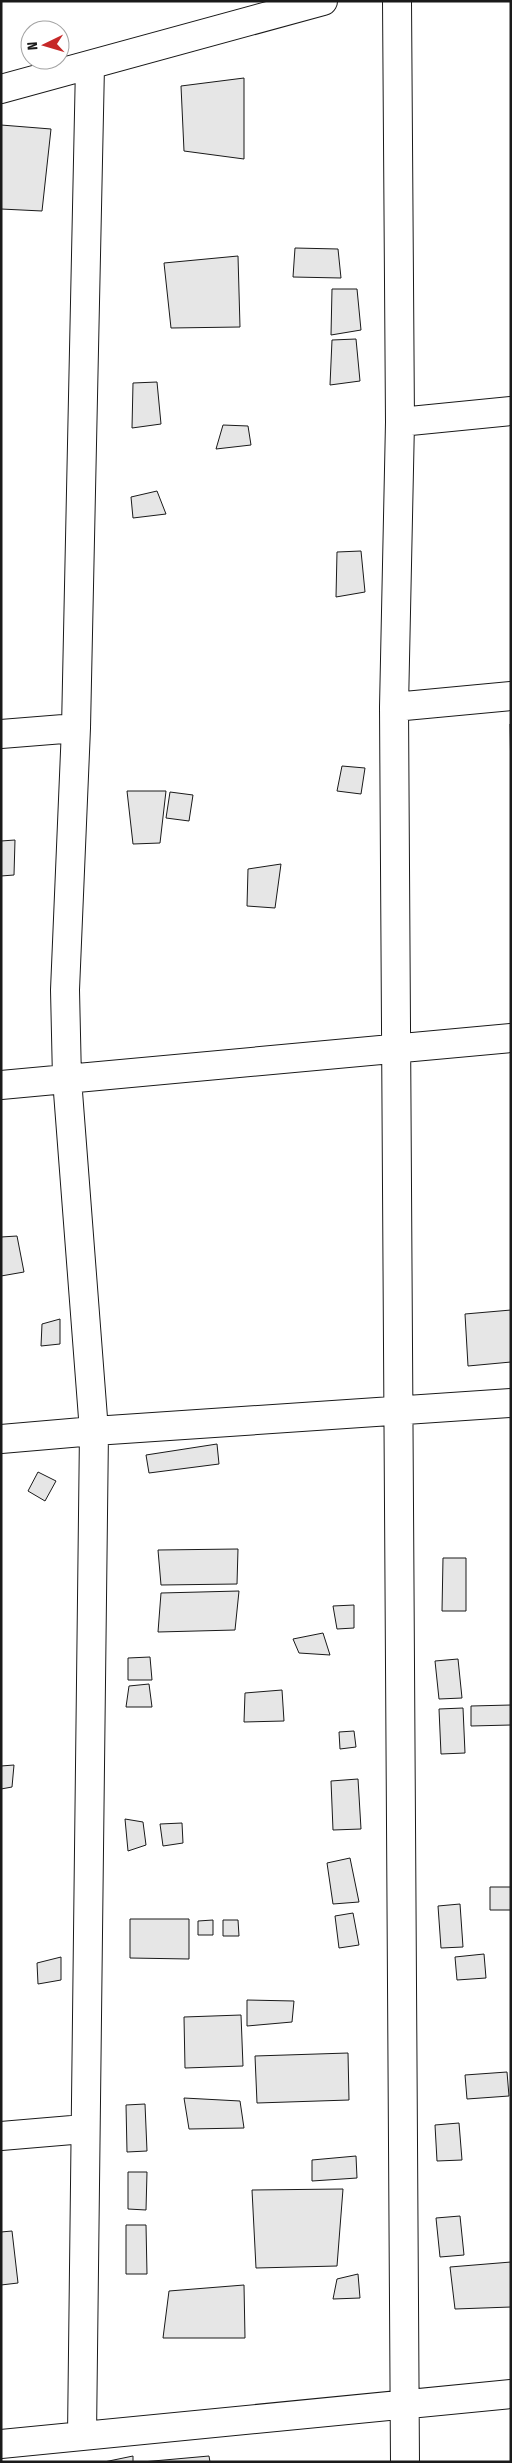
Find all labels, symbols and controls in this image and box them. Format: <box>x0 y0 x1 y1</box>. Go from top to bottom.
north arrow <box>20 20 70 70</box>
text: N <box>24 41 41 51</box>

